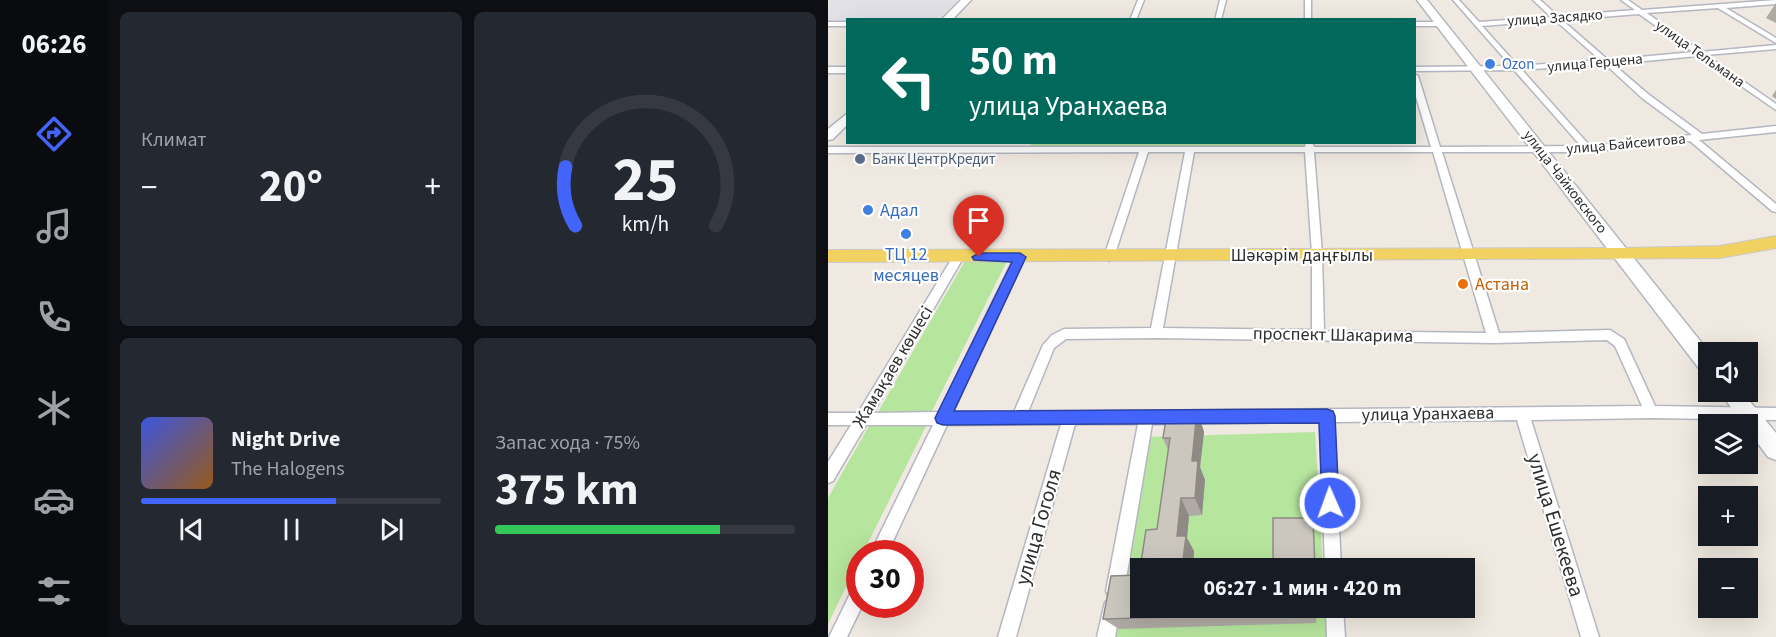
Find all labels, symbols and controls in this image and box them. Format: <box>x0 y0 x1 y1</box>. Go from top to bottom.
street label: улица Засядко <box>1506 4 1604 32</box>
street label: улица Тельмана <box>1651 15 1749 93</box>
text: 06:26 <box>21 25 87 64</box>
text: 50 m <box>969 31 1058 91</box>
icon: left <box>870 42 948 120</box>
street label: улица Герцена <box>1546 48 1644 78</box>
place label: Ozon <box>1502 54 1534 75</box>
marker: Ozon <box>1483 57 1497 71</box>
text: улица Уранхаева <box>969 87 1168 126</box>
icon: directions <box>33 113 75 155</box>
text: Климат <box>141 126 207 154</box>
street label: улица Чайковского <box>1518 126 1612 238</box>
street label: улица Байсеитова <box>1566 128 1686 160</box>
text: 25 <box>612 136 678 225</box>
place label: Банк ЦентрКредит <box>872 149 996 170</box>
marker: Банк ЦентрКредит <box>853 152 867 166</box>
text: 20° <box>259 155 323 219</box>
text: − <box>141 164 157 211</box>
text: + <box>425 164 441 211</box>
pin <box>953 195 1004 257</box>
place label: Адал <box>880 198 918 223</box>
marker: Адал <box>861 203 875 217</box>
icon: arrive <box>962 204 995 237</box>
icon: music <box>33 205 75 247</box>
text: km/h <box>621 209 669 240</box>
marker: ТЦ 12 месяцев <box>899 227 913 241</box>
place label: ТЦ 12 месяцев <box>873 242 939 288</box>
street label: Шәкәрім даңғылы <box>1231 243 1373 268</box>
place label: Астана <box>1475 272 1529 297</box>
marker: Астана <box>1456 277 1470 291</box>
icon: phone <box>33 296 75 338</box>
street label: Жамақаев көшесі <box>847 301 939 433</box>
street label: проспект Шакарима <box>1253 321 1413 349</box>
map controls <box>1698 342 1758 618</box>
button: sound <box>1698 342 1758 402</box>
icon: climate <box>33 387 75 429</box>
street label: улица Уранхаева <box>1362 400 1494 428</box>
button: layers <box>1698 414 1758 474</box>
text: Night Drive <box>231 423 340 455</box>
text: Запас хода · 75% <box>495 429 640 457</box>
street label: улица Ешекеева <box>1520 450 1592 600</box>
text: The Halogens <box>231 455 345 483</box>
text: 375 km <box>495 458 639 522</box>
street label: улица Гоголя <box>1007 465 1069 589</box>
position arrow <box>1298 471 1362 535</box>
icon: car <box>33 479 75 521</box>
button: + <box>1698 486 1758 546</box>
icon: previous <box>175 513 208 546</box>
icon: pause <box>275 513 308 546</box>
icon: next <box>375 513 408 546</box>
speed limit sign: 30 <box>846 540 924 618</box>
button: − <box>1698 558 1758 618</box>
icon: filters <box>33 570 75 612</box>
text: 06:27 · 1 мин · 420 m <box>1203 572 1402 604</box>

